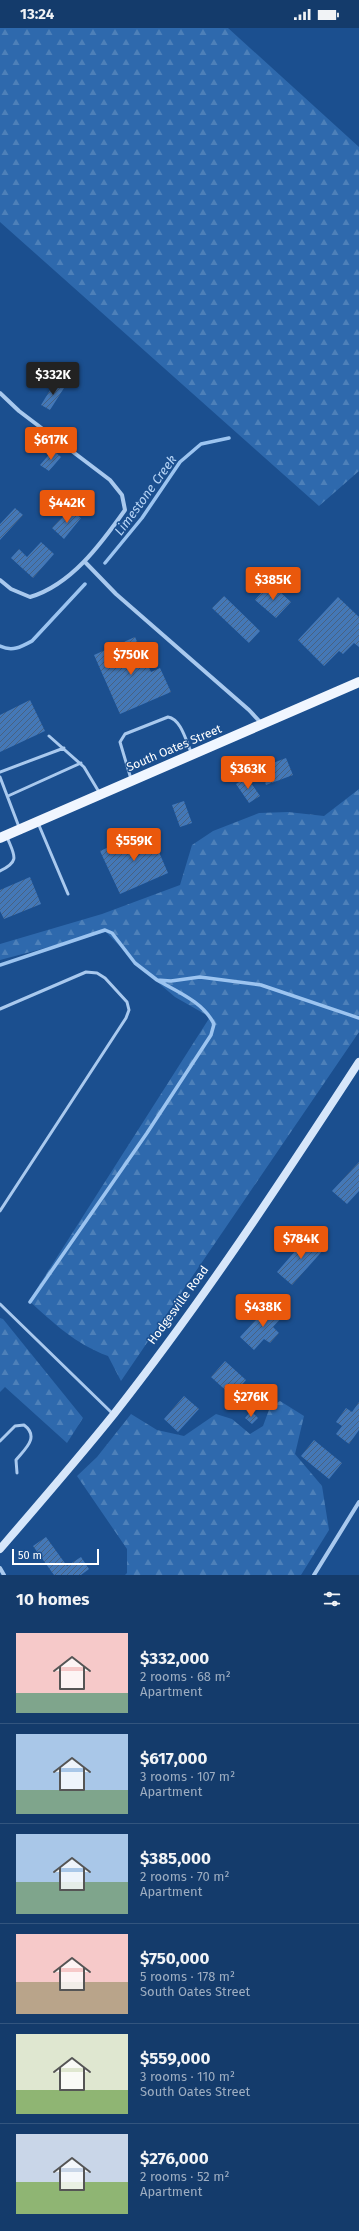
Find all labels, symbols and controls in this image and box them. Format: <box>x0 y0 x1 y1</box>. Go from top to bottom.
text: 13:24 <box>20 5 54 23</box>
pin: $332K <box>25 362 81 396</box>
text: $332K <box>35 367 71 382</box>
pin: $617K <box>23 427 79 461</box>
text: $617K <box>34 432 68 447</box>
water label: Limestone Creek <box>111 452 179 538</box>
pin: $442K <box>39 490 95 524</box>
text: $442K <box>49 495 85 510</box>
pin: $385K <box>245 567 301 601</box>
text: $385K <box>255 572 291 587</box>
pin: $750K <box>103 642 159 676</box>
text: $750K <box>113 647 149 662</box>
street label: South Oates Street <box>124 721 224 774</box>
pin: $363K <box>220 756 276 790</box>
text: $363K <box>230 761 266 776</box>
pin: $559K <box>106 828 162 862</box>
text: $559K <box>116 833 152 848</box>
pin: $784K <box>273 1226 329 1260</box>
text: $784K <box>283 1231 319 1246</box>
street label: Hodgesville Road <box>145 1263 211 1347</box>
pin: $438K <box>235 1294 291 1328</box>
text: $438K <box>245 1299 281 1314</box>
pin: $276K <box>223 1384 279 1418</box>
text: $276K <box>233 1389 269 1404</box>
scale bar <box>12 1547 99 1566</box>
text: 50 m <box>18 1549 42 1562</box>
icon: filters <box>321 1588 343 1610</box>
text: 10 homes <box>16 1589 90 1610</box>
text: $332,000 <box>140 1648 209 1669</box>
icon: home <box>48 1649 96 1697</box>
text: 2 rooms · 68 m² <box>140 1669 231 1684</box>
text: Apartment <box>140 1684 202 1699</box>
text: $617,000 <box>140 1748 208 1769</box>
icon: home <box>48 1750 96 1798</box>
text: 3 rooms · 107 m² <box>140 1769 235 1784</box>
text: Apartment <box>140 1784 202 1799</box>
text: $385,000 <box>140 1848 211 1869</box>
icon: home <box>48 1850 96 1898</box>
text: 2 rooms · 70 m² <box>140 1869 230 1884</box>
text: Apartment <box>140 1884 202 1899</box>
text: $750,000 <box>140 1948 209 1969</box>
icon: home <box>48 1950 96 1998</box>
text: 5 rooms · 178 m² <box>140 1969 235 1984</box>
text: South Oates Street <box>140 1984 250 1999</box>
text: $559,000 <box>140 2048 210 2069</box>
icon: home <box>48 2050 96 2098</box>
text: 3 rooms · 110 m² <box>140 2069 235 2084</box>
text: South Oates Street <box>140 2084 250 2099</box>
text: $276,000 <box>140 2148 209 2169</box>
icon: home <box>48 2150 96 2198</box>
text: 2 rooms · 52 m² <box>140 2169 229 2184</box>
text: Apartment <box>140 2184 202 2199</box>

